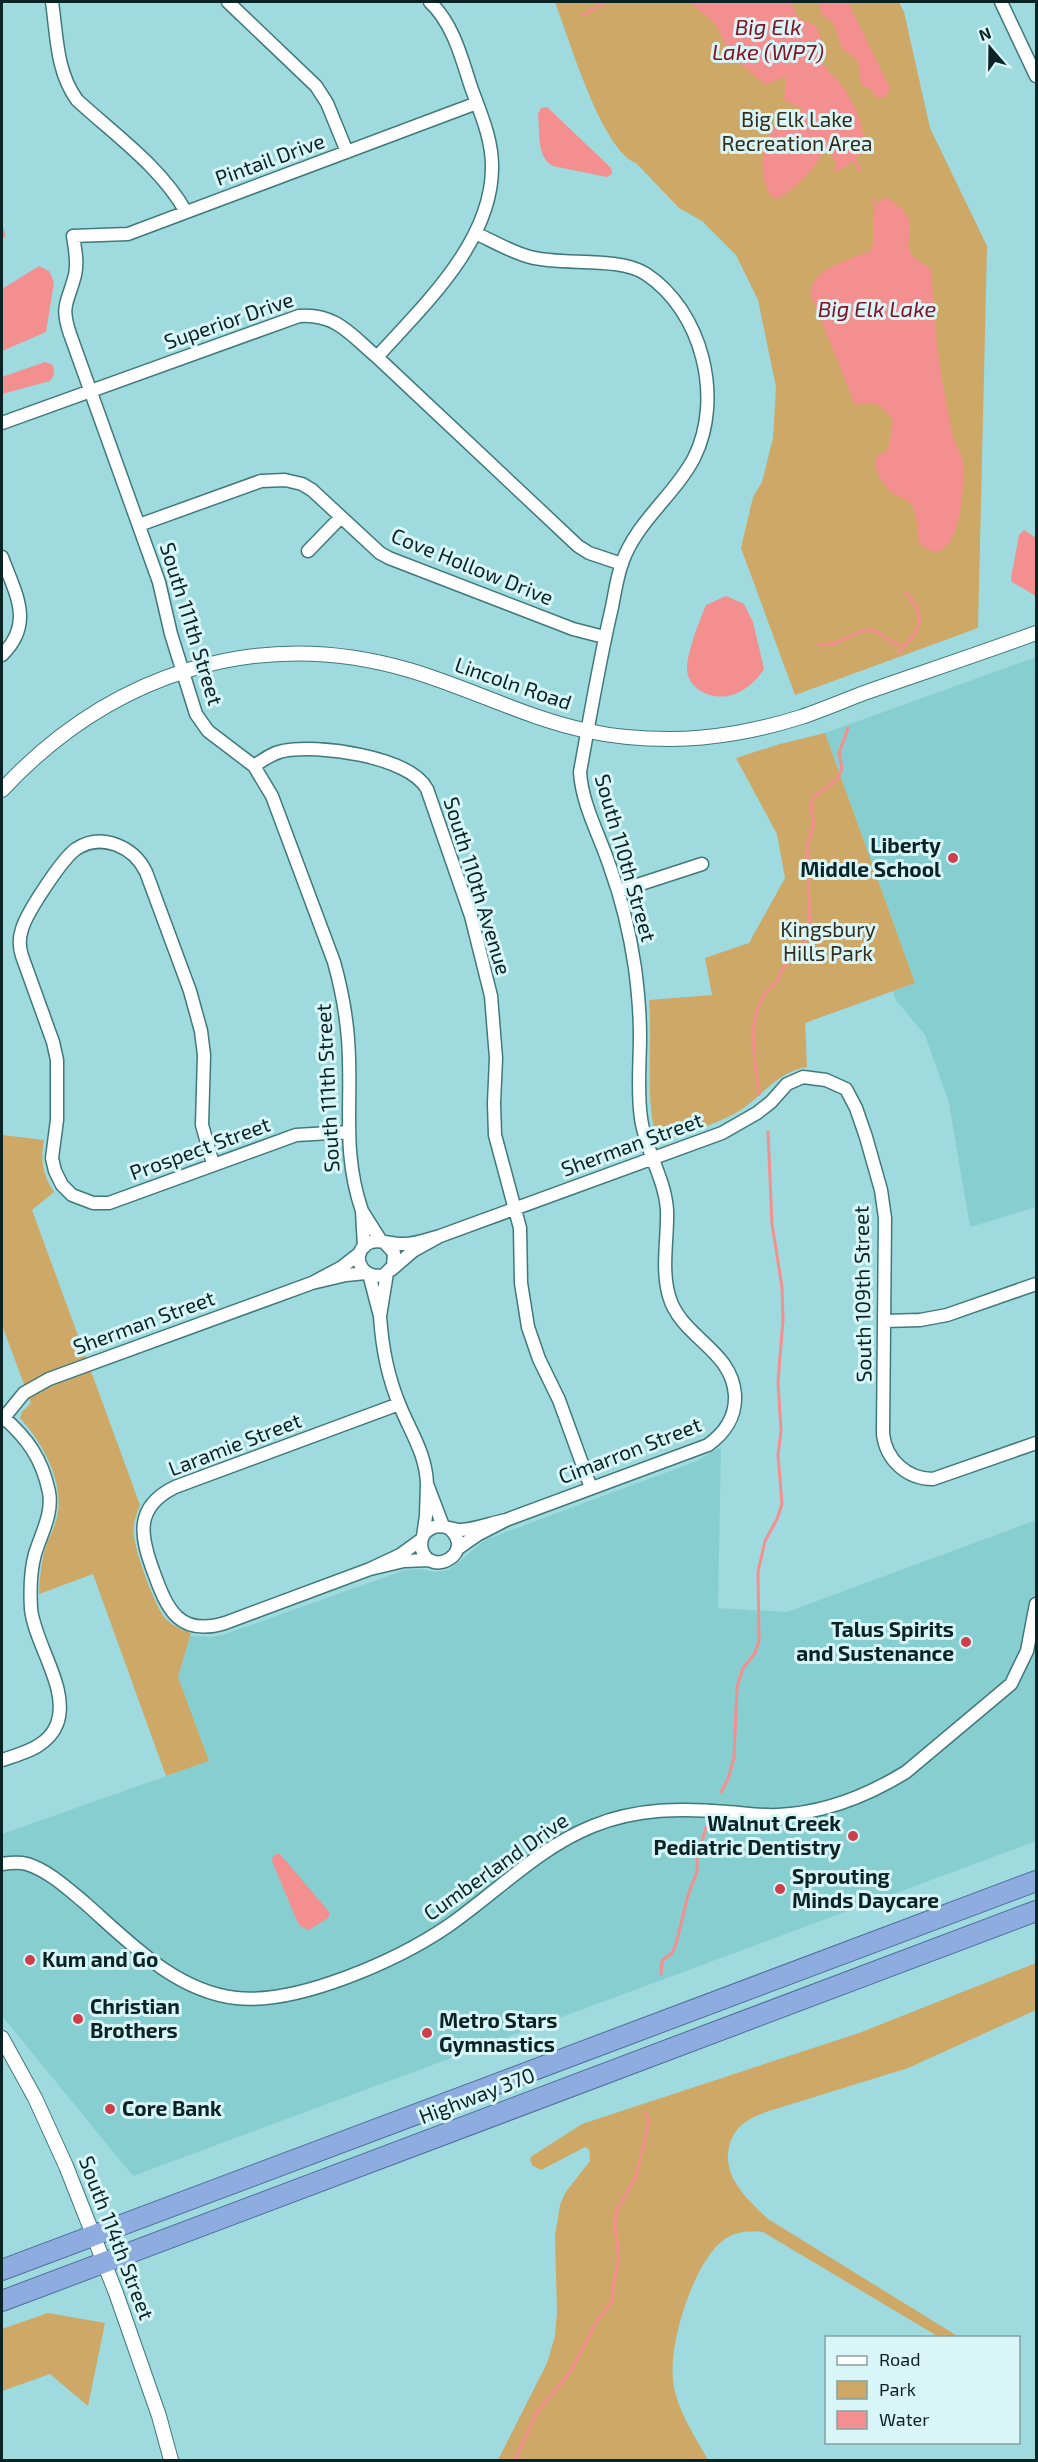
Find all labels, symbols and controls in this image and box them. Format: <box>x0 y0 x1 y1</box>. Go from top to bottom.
water label: Big Elk Lake (WP7) <box>712 13 824 64</box>
north arrow <box>960 18 1020 78</box>
text: N <box>976 23 993 44</box>
park label: Big Elk Lake Recreation Area <box>722 106 872 155</box>
street label: Pintail Drive <box>211 127 328 190</box>
street label: Superior Drive <box>160 286 297 353</box>
water label: Big Elk Lake <box>818 295 936 321</box>
street label: Cove Hollow Drive <box>388 522 557 610</box>
street label: South 111th Street <box>156 539 229 708</box>
street label: Lincoln Road <box>452 651 575 714</box>
street label: South 110th Street <box>591 771 662 944</box>
street label: South 110th Avenue <box>439 794 517 978</box>
place label: Liberty Middle School <box>800 832 941 881</box>
marker: Liberty Middle School <box>946 851 960 865</box>
park label: Kingsbury Hills Park <box>780 916 876 965</box>
street label: South 111th Street <box>310 1003 343 1173</box>
street label: Sherman Street <box>557 1106 706 1181</box>
street label: Prospect Street <box>126 1111 273 1185</box>
street label: South 109th Street <box>847 1205 876 1383</box>
street label: Sherman Street <box>69 1284 218 1359</box>
street label: Laramie Street <box>165 1407 304 1480</box>
street label: Cimarron Street <box>555 1411 704 1488</box>
place label: Talus Spirits and Sustenance <box>796 1616 954 1665</box>
marker: Talus Spirits and Sustenance <box>959 1635 973 1649</box>
street label: Cumberland Drive <box>418 1807 572 1925</box>
place label: Walnut Creek Pediatric Dentistry <box>654 1810 841 1860</box>
marker: Walnut Creek Pediatric Dentistry <box>846 1829 860 1843</box>
place label: Sprouting Minds Daycare <box>792 1863 939 1913</box>
marker: Sprouting Minds Daycare <box>773 1882 787 1896</box>
place label: Kum and Go <box>42 1946 158 1971</box>
marker: Kum and Go <box>23 1953 37 1967</box>
place label: Christian Brothers <box>90 1993 180 2042</box>
place label: Metro Stars Gymnastics <box>439 2007 557 2057</box>
marker: Christian Brothers <box>71 2012 85 2026</box>
marker: Metro Stars Gymnastics <box>420 2026 434 2040</box>
street label: Highway 370 <box>415 2061 538 2128</box>
place label: Core Bank <box>122 2095 222 2120</box>
marker: Core Bank <box>103 2102 117 2116</box>
street label: South 114th Street <box>75 2152 160 2323</box>
legend <box>825 2336 1020 2444</box>
text: Road <box>879 2348 920 2370</box>
text: Park <box>879 2378 916 2400</box>
text: Water <box>879 2408 929 2430</box>

